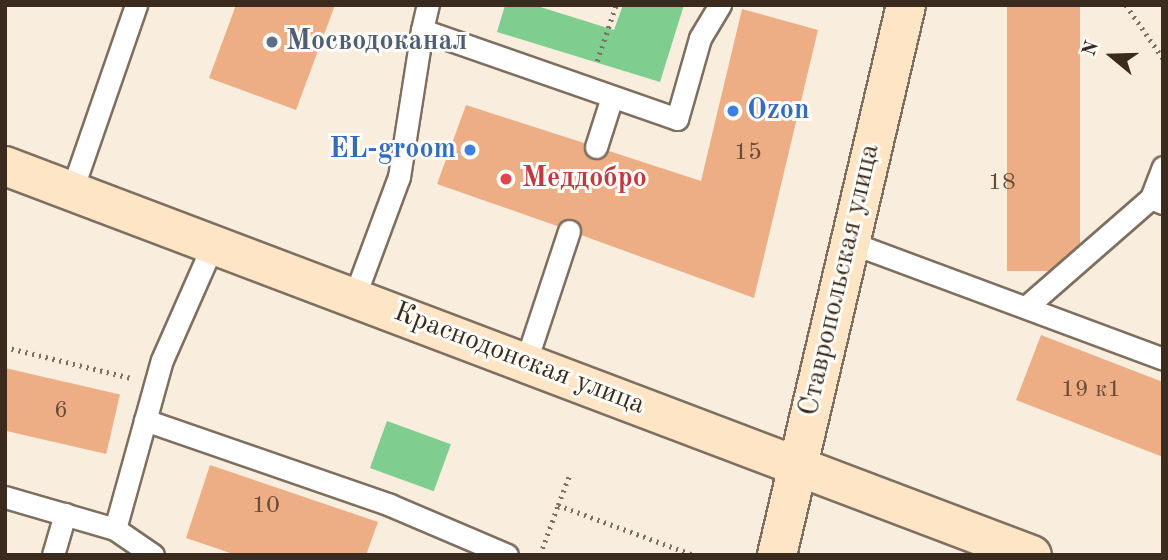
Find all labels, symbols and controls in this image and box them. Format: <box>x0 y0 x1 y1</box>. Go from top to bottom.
north arrow <box>1077 21 1147 91</box>
place label: Мосводоканал <box>286 25 467 59</box>
marker: Мосводоканал <box>264 34 280 50</box>
text: N <box>1080 39 1103 59</box>
place label: Ozon <box>747 94 809 128</box>
marker: Ozon <box>725 103 741 119</box>
place label: EL-groom <box>329 133 456 167</box>
house number: 15 <box>734 140 762 168</box>
street label: Ставропольская улица <box>792 141 888 419</box>
marker: EL-groom <box>462 142 478 158</box>
place label: Меддобро <box>522 162 647 196</box>
marker: Меддобро <box>496 169 516 189</box>
house number: 18 <box>988 170 1016 198</box>
street label: Краснодонская улица <box>389 296 649 422</box>
house number: 19 к1 <box>1061 377 1121 405</box>
house number: 6 <box>54 398 68 426</box>
house number: 10 <box>252 493 280 521</box>

